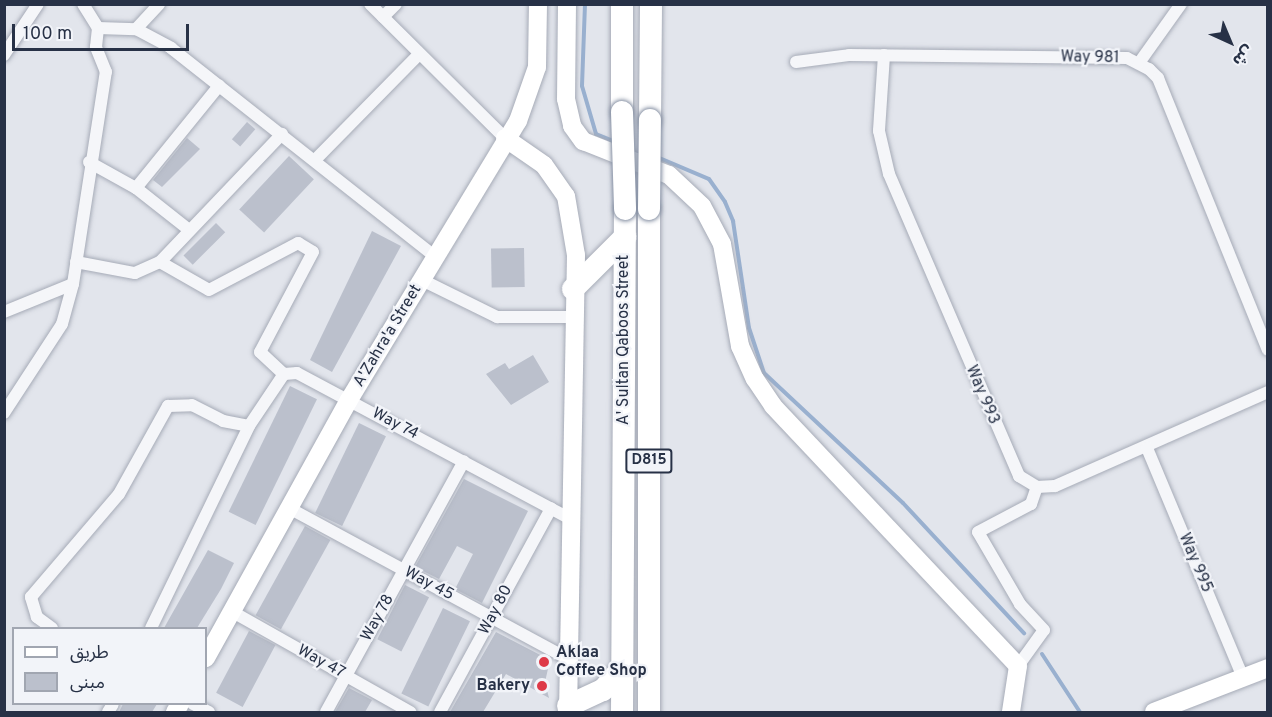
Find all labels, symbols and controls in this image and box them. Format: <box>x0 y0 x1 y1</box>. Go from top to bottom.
scale bar <box>15 12 192 50</box>
north arrow <box>1200 12 1260 72</box>
text: 100 m <box>23 23 72 46</box>
text: ش <box>1228 40 1257 70</box>
street label: Way 981 <box>1060 48 1120 68</box>
street label: A' Sultan Qaboos Street <box>614 255 634 425</box>
street label: A'Zahra'a Street <box>350 281 426 391</box>
street label: Way 993 <box>961 363 1003 427</box>
street label: Way 74 <box>368 404 422 444</box>
road number: D815 <box>625 449 673 473</box>
street label: Way 995 <box>1174 530 1216 596</box>
street label: Way 45 <box>401 563 457 605</box>
street label: Way 80 <box>475 582 517 638</box>
street label: Way 78 <box>357 591 399 645</box>
legend <box>12 627 207 705</box>
street label: Way 47 <box>294 641 348 683</box>
text: طريق <box>70 642 109 665</box>
place label: Aklaa Coffee Shop <box>556 643 647 681</box>
marker: Aklaa Coffee Shop <box>537 655 551 669</box>
text: مبنى <box>70 672 105 695</box>
place label: Bakery <box>477 676 530 696</box>
marker: Bakery <box>535 679 549 693</box>

